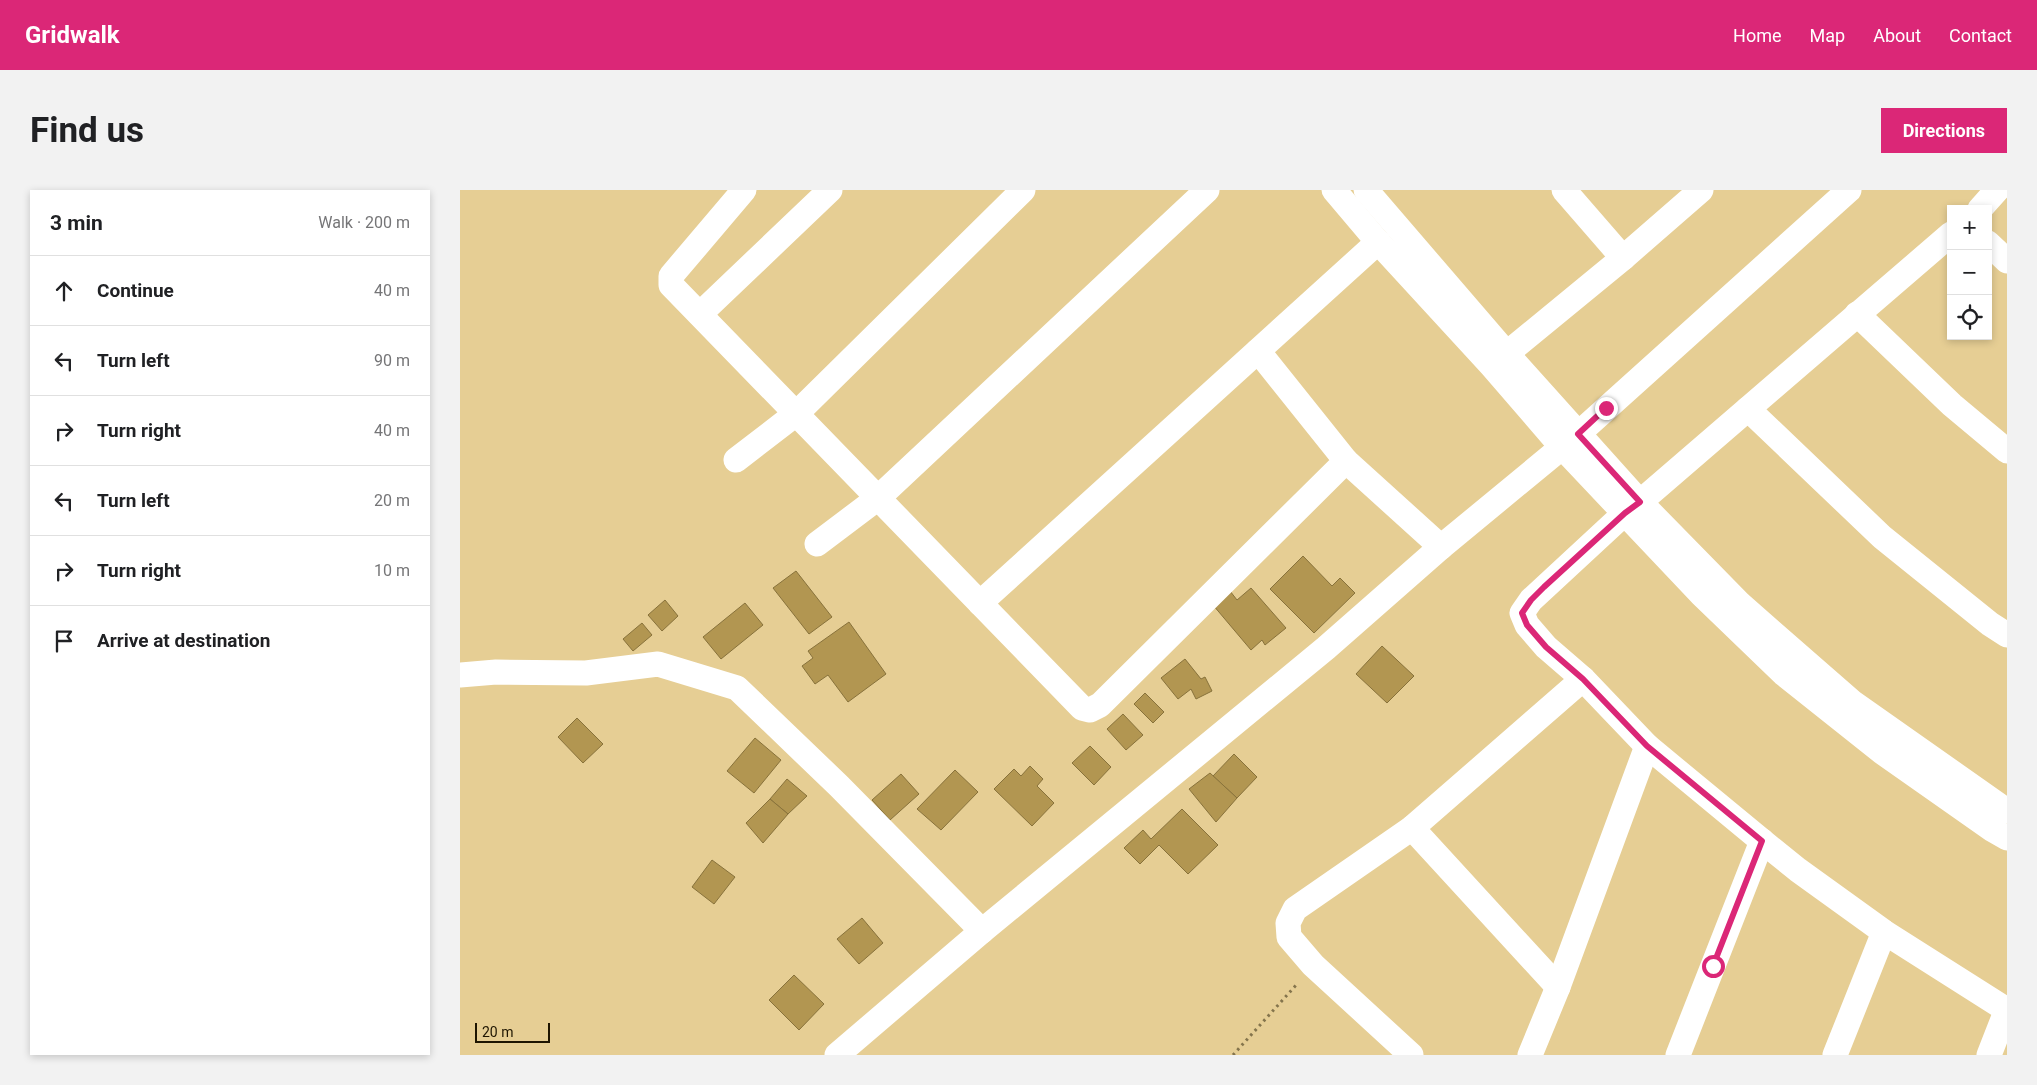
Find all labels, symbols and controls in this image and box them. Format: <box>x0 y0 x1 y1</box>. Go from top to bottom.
text: Gridwalk <box>25 21 120 49</box>
text: Home <box>1733 25 1782 46</box>
text: Map <box>1810 25 1845 46</box>
text: About <box>1873 25 1921 46</box>
text: Contact <box>1949 25 2012 46</box>
button: Directions <box>1881 108 2007 153</box>
text: Find us <box>30 110 144 151</box>
map controls <box>1947 205 1992 340</box>
button: + <box>1947 205 1992 250</box>
text: 3 min <box>50 211 103 235</box>
text: Walk · 200 m <box>318 213 410 232</box>
button: − <box>1947 250 1992 295</box>
icon: ahead <box>50 277 78 305</box>
text: Continue <box>97 279 174 302</box>
text: 40 m <box>374 281 410 300</box>
button: locate <box>1947 295 1992 340</box>
icon: left <box>50 347 78 375</box>
text: Turn left <box>97 349 170 372</box>
text: 90 m <box>374 351 410 370</box>
route end <box>1595 397 1618 420</box>
icon: right <box>50 417 78 445</box>
text: Turn right <box>97 419 181 442</box>
text: 40 m <box>374 421 410 440</box>
icon: left <box>50 487 78 515</box>
text: Turn left <box>97 489 170 512</box>
text: 20 m <box>374 491 410 510</box>
icon: right <box>50 557 78 585</box>
text: Turn right <box>97 559 181 582</box>
text: 10 m <box>374 561 410 580</box>
icon: arrive <box>50 627 78 655</box>
text: Arrive at destination <box>97 629 270 652</box>
route start <box>1702 955 1725 978</box>
scale bar <box>475 1020 550 1043</box>
text: 20 m <box>482 1024 514 1040</box>

